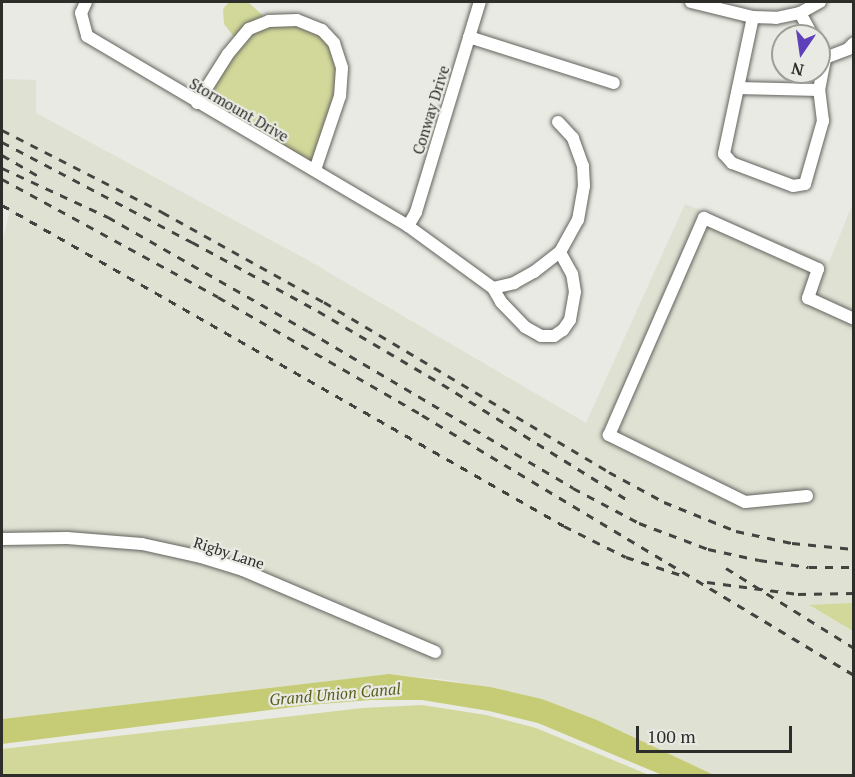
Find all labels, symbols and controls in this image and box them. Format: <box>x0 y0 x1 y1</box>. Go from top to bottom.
north arrow <box>771 24 831 84</box>
text: N <box>789 58 806 82</box>
street label: Conway Drive <box>409 63 453 157</box>
street label: Stormount Drive <box>186 74 292 146</box>
street label: Rigby Lane <box>191 533 267 573</box>
water label: Grand Union Canal <box>268 679 402 709</box>
scale bar <box>639 714 795 752</box>
text: 100 m <box>647 724 696 748</box>

